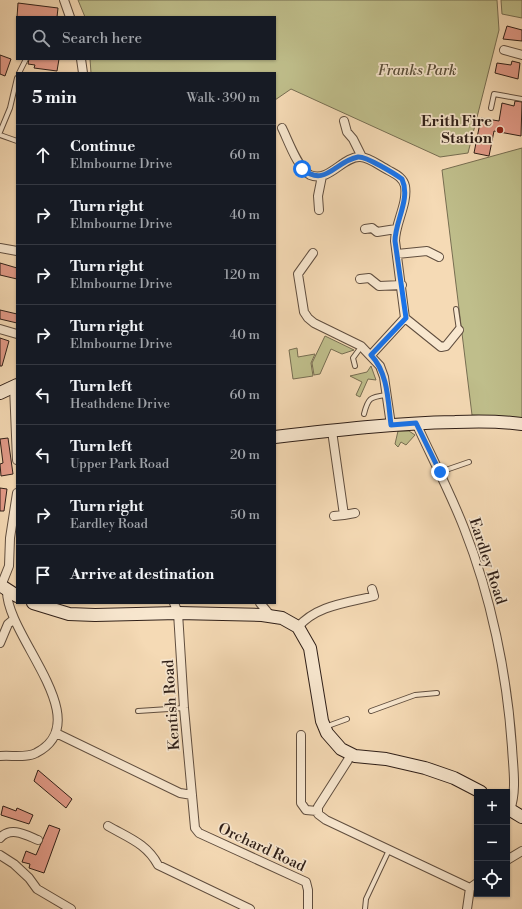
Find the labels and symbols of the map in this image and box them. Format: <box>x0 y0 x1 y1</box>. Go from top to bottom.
park label: Franks Park <box>377 61 457 80</box>
place label: Erith Fire Station <box>421 112 493 148</box>
marker: Erith Fire Station <box>495 125 505 135</box>
route start <box>293 160 311 178</box>
route end <box>431 463 449 481</box>
street label: Eardley Road <box>465 515 511 607</box>
street label: Kentish Road <box>159 658 184 751</box>
street label: Orchard Road <box>215 819 309 876</box>

